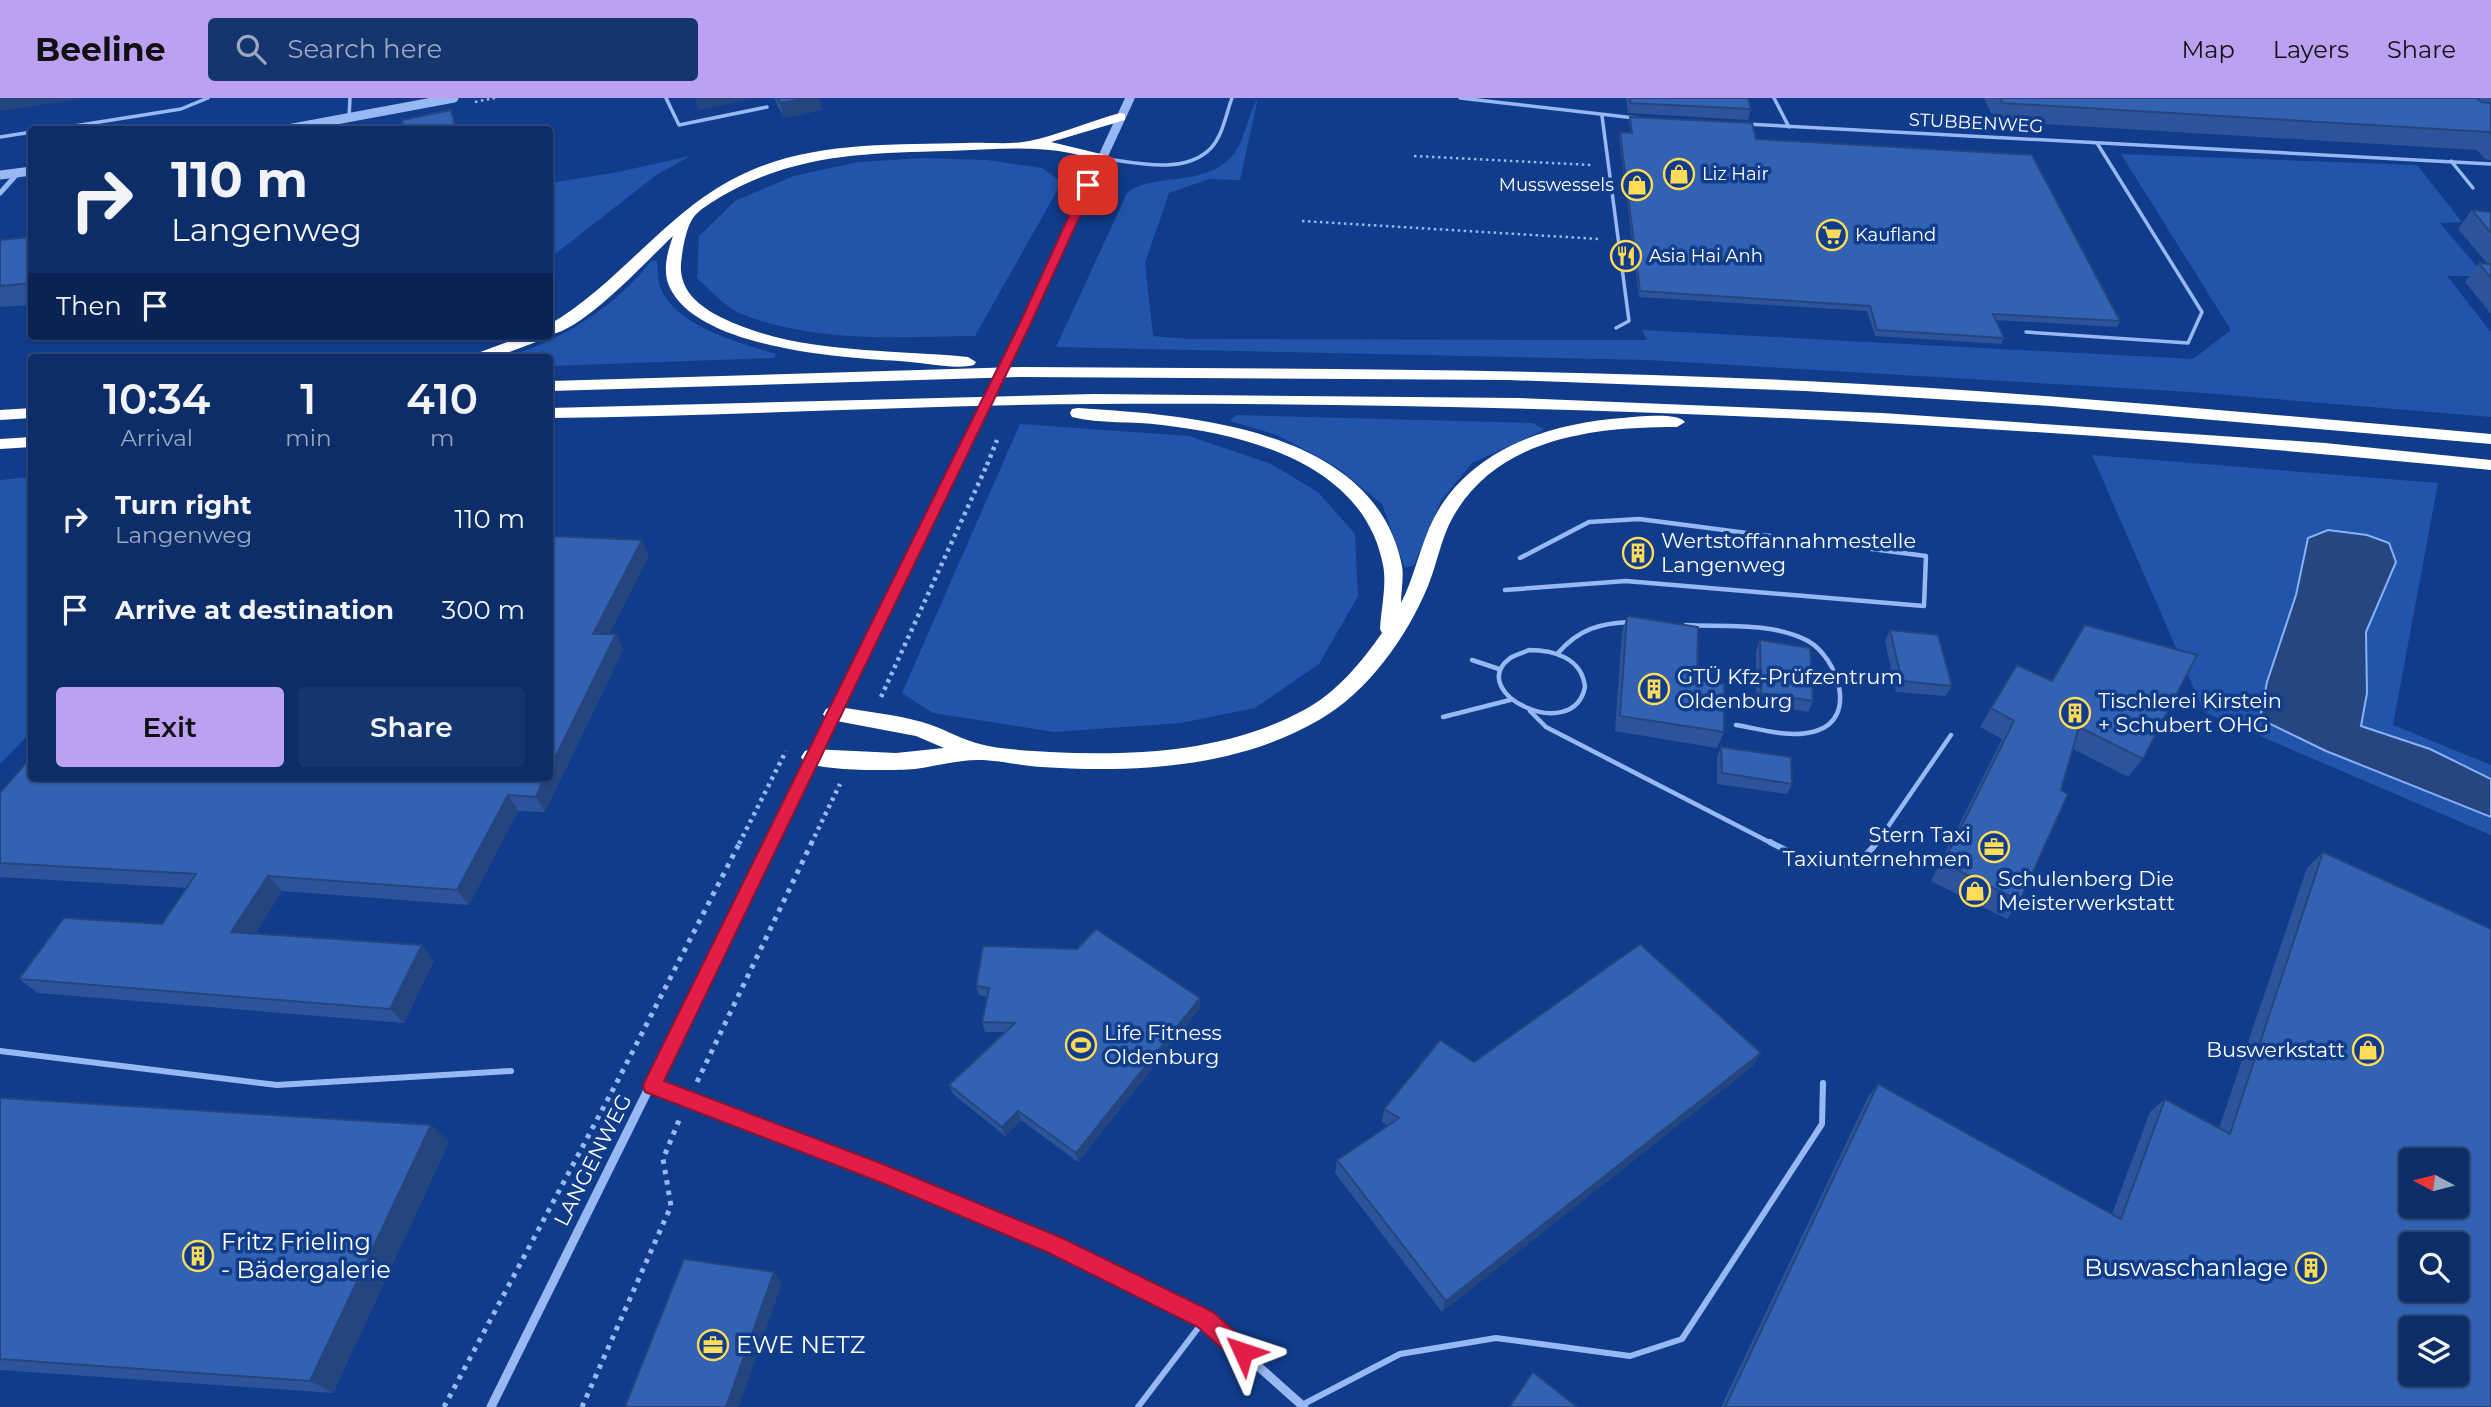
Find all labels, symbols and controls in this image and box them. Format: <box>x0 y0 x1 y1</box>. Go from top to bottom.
search box <box>208 18 698 81</box>
text: Beeline <box>35 29 166 69</box>
icon: search <box>232 30 270 68</box>
text: Search here <box>288 33 442 65</box>
text: Map <box>2181 35 2235 64</box>
text: Layers <box>2273 35 2349 64</box>
text: Share <box>2387 35 2456 64</box>
street label: STUBBENWEG <box>1908 108 2044 138</box>
text: 110 m <box>171 150 308 209</box>
icon: right <box>56 154 147 245</box>
pin <box>1058 155 1118 215</box>
shop icon: Liz Hair <box>1662 157 1696 191</box>
place label: Liz Hair <box>1702 163 1769 185</box>
icon: arrive <box>1069 166 1107 204</box>
shop icon: Musswessels <box>1620 168 1654 202</box>
place label: Musswessels <box>1499 174 1614 196</box>
text: Langenweg <box>171 210 362 249</box>
supermarket icon: Kaufland <box>1815 218 1849 252</box>
place label: Kaufland <box>1855 224 1936 246</box>
restaurant icon: Asia Hai Anh <box>1609 239 1643 273</box>
place label: Asia Hai Anh <box>1649 245 1763 267</box>
icon: arrive <box>136 287 174 325</box>
text: Then <box>56 290 122 322</box>
text: 10:34 <box>103 373 210 425</box>
text: 1 <box>300 373 316 425</box>
text: 410 <box>406 373 478 425</box>
text: Arrival <box>120 424 193 452</box>
text: min <box>285 424 331 452</box>
text: m <box>430 424 454 452</box>
text: Turn right <box>115 489 251 521</box>
icon: right <box>56 500 94 538</box>
text: 110 m <box>455 503 525 535</box>
text: Langenweg <box>115 521 252 549</box>
place label: Wertstoffannahmestelle Langenweg <box>1661 528 1916 577</box>
building icon: Wertstoffannahmestelle Langenweg <box>1621 536 1655 570</box>
icon: arrive <box>56 591 94 629</box>
text: Arrive at destination <box>115 594 394 626</box>
text: 300 m <box>442 594 525 626</box>
place label: GTÜ Kfz-Prüfzentrum Oldenburg <box>1677 664 1903 713</box>
building icon: GTÜ Kfz-Prüfzentrum Oldenburg <box>1637 672 1671 706</box>
button: Exit <box>56 687 284 767</box>
button: Share <box>298 687 525 767</box>
place label: Tischlerei Kirstein + Schubert OHG <box>2098 688 2282 737</box>
building icon: Tischlerei Kirstein + Schubert OHG <box>2058 696 2092 730</box>
place label: Stern Taxi Taxiunternehmen <box>1783 822 1971 871</box>
office icon: Stern Taxi Taxiunternehmen <box>1977 830 2011 864</box>
place label: Schulenberg Die Meisterwerkstatt <box>1998 866 2175 915</box>
shop icon: Schulenberg Die Meisterwerkstatt <box>1958 874 1992 908</box>
place label: Life Fitness Oldenburg <box>1104 1020 1222 1069</box>
sports icon: Life Fitness Oldenburg <box>1064 1028 1098 1062</box>
shop icon: Buswerkstatt <box>2351 1033 2385 1067</box>
place label: Buswerkstatt <box>2206 1037 2345 1062</box>
street label: LANGENWEG <box>549 1090 637 1230</box>
north arrow <box>2399 1148 2469 1218</box>
map controls <box>2399 1148 2469 1386</box>
place label: Fritz Frieling - Bädergalerie <box>221 1227 391 1284</box>
button: search <box>2399 1232 2469 1302</box>
building icon: Fritz Frieling - Bädergalerie <box>181 1239 215 1273</box>
building icon: Buswaschanlage <box>2294 1251 2328 1285</box>
place label: Buswaschanlage <box>2084 1253 2288 1282</box>
position arrow <box>1206 1315 1280 1389</box>
button: layers <box>2399 1316 2469 1386</box>
office icon: EWE NETZ <box>696 1328 730 1362</box>
place label: EWE NETZ <box>736 1330 865 1359</box>

